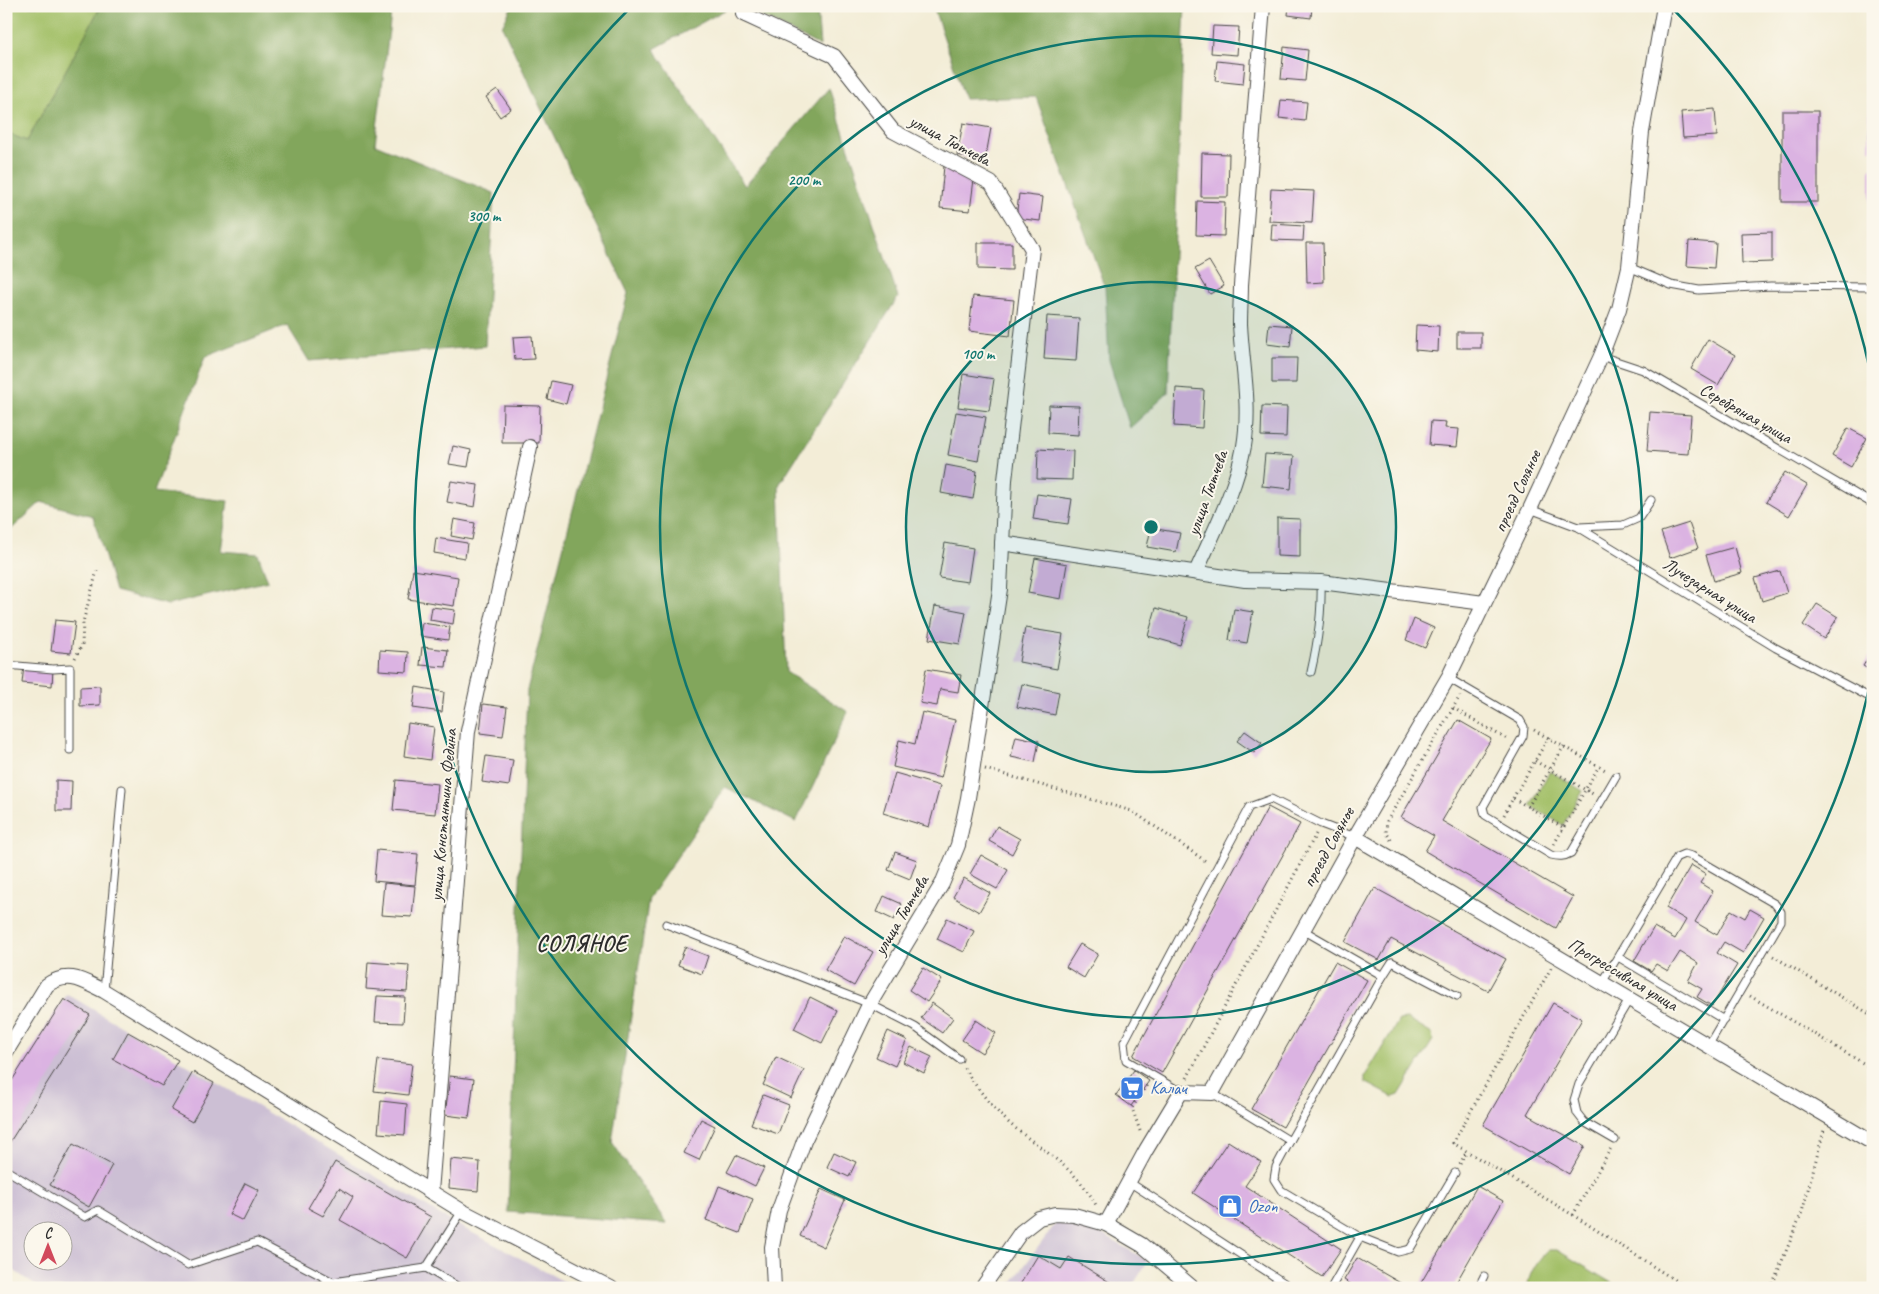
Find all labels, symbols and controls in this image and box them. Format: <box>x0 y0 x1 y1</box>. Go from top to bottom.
street label: улица Тютчева <box>905 109 996 171</box>
text: 200 m <box>788 171 822 190</box>
text: 300 m <box>468 207 502 226</box>
text: 100 m <box>962 345 996 364</box>
street label: Серебряная улица <box>1696 378 1798 449</box>
street label: проезд Соляное <box>1488 445 1546 536</box>
street label: улица Тютчева <box>1181 446 1233 539</box>
centre of rings <box>1142 518 1160 536</box>
street label: Лучезарная улица <box>1659 552 1762 629</box>
street label: улица Константина Федина <box>424 727 462 903</box>
street label: проезд Соляное <box>1297 802 1360 891</box>
street label: улица Тютчева <box>868 870 934 960</box>
district label: СОЛЯНОЕ <box>536 930 629 958</box>
street label: Прогрессивная улица <box>1564 933 1683 1016</box>
supermarket icon: Калач <box>1119 1075 1145 1101</box>
place label: Калач <box>1150 1077 1188 1099</box>
shop icon: Ozon <box>1217 1193 1243 1219</box>
place label: Ozon <box>1248 1195 1278 1217</box>
north arrow <box>22 1222 72 1272</box>
text: С <box>45 1225 54 1242</box>

